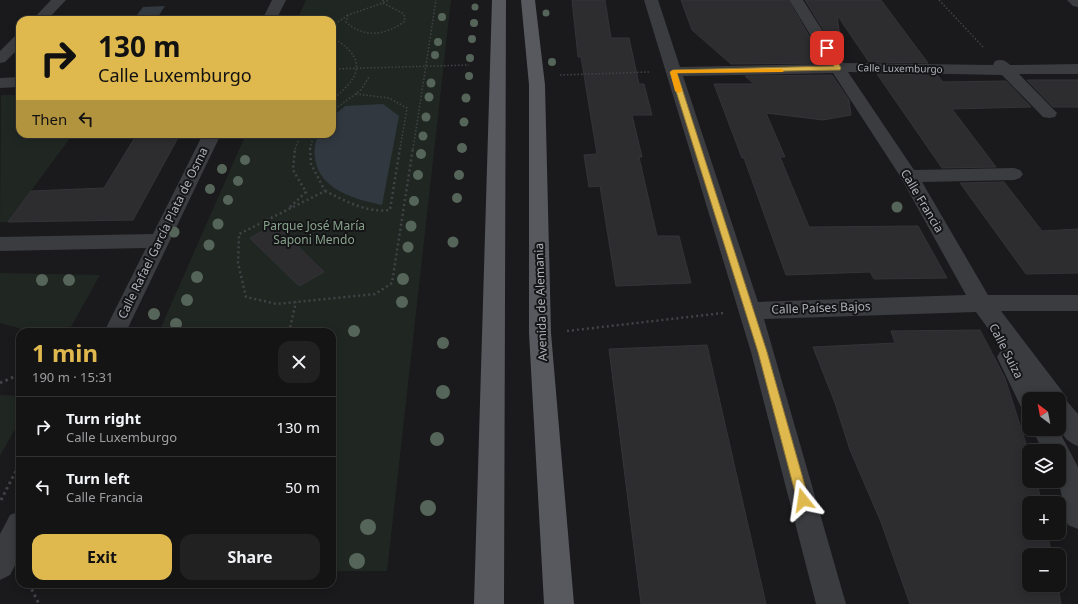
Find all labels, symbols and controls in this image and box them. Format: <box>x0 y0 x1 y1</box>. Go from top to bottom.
text: 130 m <box>98 27 181 65</box>
pin <box>810 31 844 65</box>
icon: right <box>32 32 84 84</box>
icon: arrive <box>816 37 838 59</box>
street label: Calle Luxemburgo <box>857 60 943 76</box>
text: Calle Luxemburgo <box>98 63 252 87</box>
icon: left <box>75 108 97 130</box>
text: Then <box>32 109 67 129</box>
street label: Calle Rafael García Plata de Osma <box>113 144 212 321</box>
street label: Calle Francia <box>897 166 948 236</box>
park label: Parque José María Saponi Mendo <box>263 217 365 248</box>
street label: Avenida de Alemania <box>530 243 551 361</box>
street label: Calle Países Bajos <box>771 297 871 318</box>
street label: Calle Suiza <box>985 320 1028 381</box>
text: 1 min <box>32 336 98 369</box>
button: close <box>278 341 320 383</box>
text: 190 m · 15:31 <box>32 368 113 386</box>
north arrow <box>1022 392 1066 436</box>
map controls <box>1022 392 1066 592</box>
text: Turn right <box>66 408 141 428</box>
icon: right <box>32 416 54 438</box>
text: 130 m <box>276 417 320 437</box>
text: Calle Luxemburgo <box>66 428 177 446</box>
button: layers <box>1022 444 1066 488</box>
text: Turn left <box>66 468 130 488</box>
icon: left <box>32 476 54 498</box>
text: 50 m <box>285 477 320 497</box>
position arrow <box>782 479 824 521</box>
text: Calle Francia <box>66 488 143 506</box>
button: + <box>1022 496 1066 540</box>
button: Exit <box>32 534 172 580</box>
button: Share <box>180 534 320 580</box>
button: − <box>1022 548 1066 592</box>

